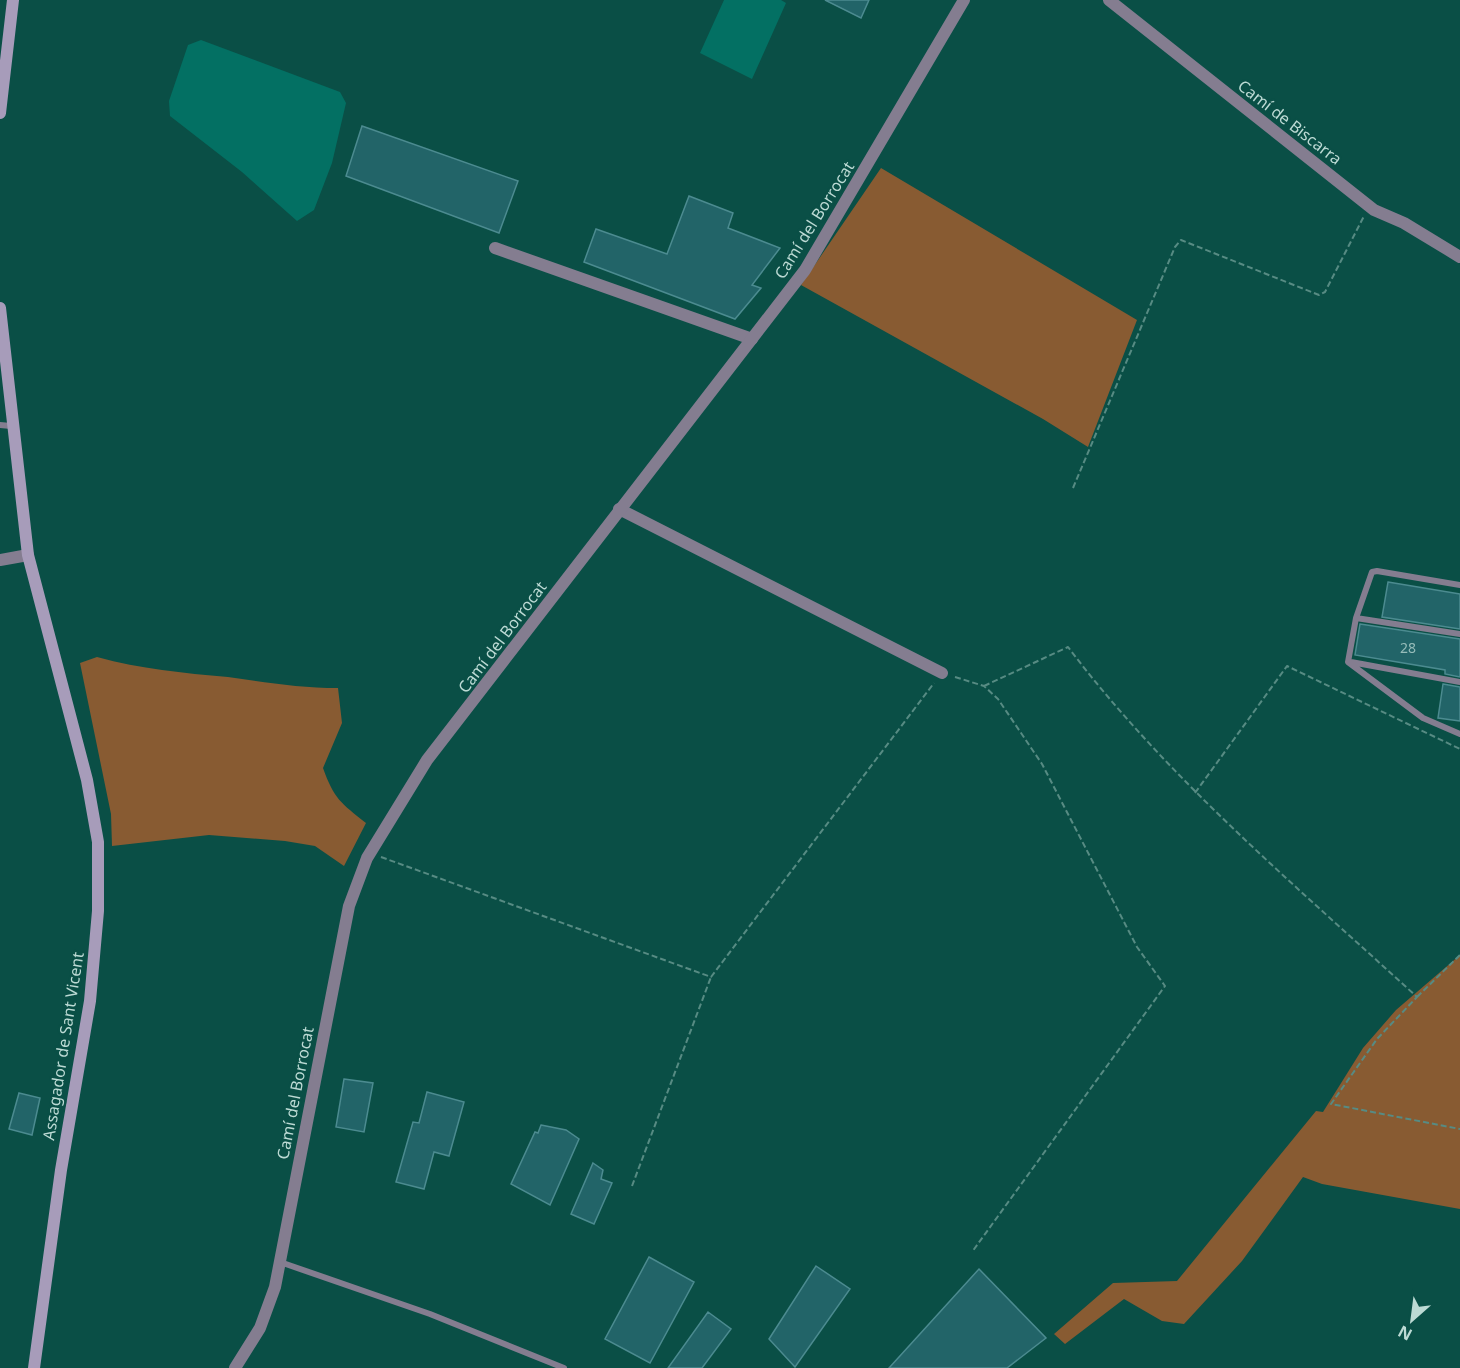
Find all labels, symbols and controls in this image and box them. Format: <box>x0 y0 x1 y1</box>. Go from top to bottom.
street label: Camí de Biscarra <box>1234 75 1346 169</box>
street label: Camí del Borrocat <box>769 157 859 283</box>
street label: Camí del Borrocat <box>453 576 551 697</box>
house number: 28 <box>1400 638 1416 657</box>
street label: Assagador de Sant Vicent <box>37 950 89 1142</box>
street label: Camí del Borrocat <box>271 1025 319 1161</box>
north arrow <box>1382 1290 1442 1350</box>
text: N <box>1394 1320 1416 1346</box>

